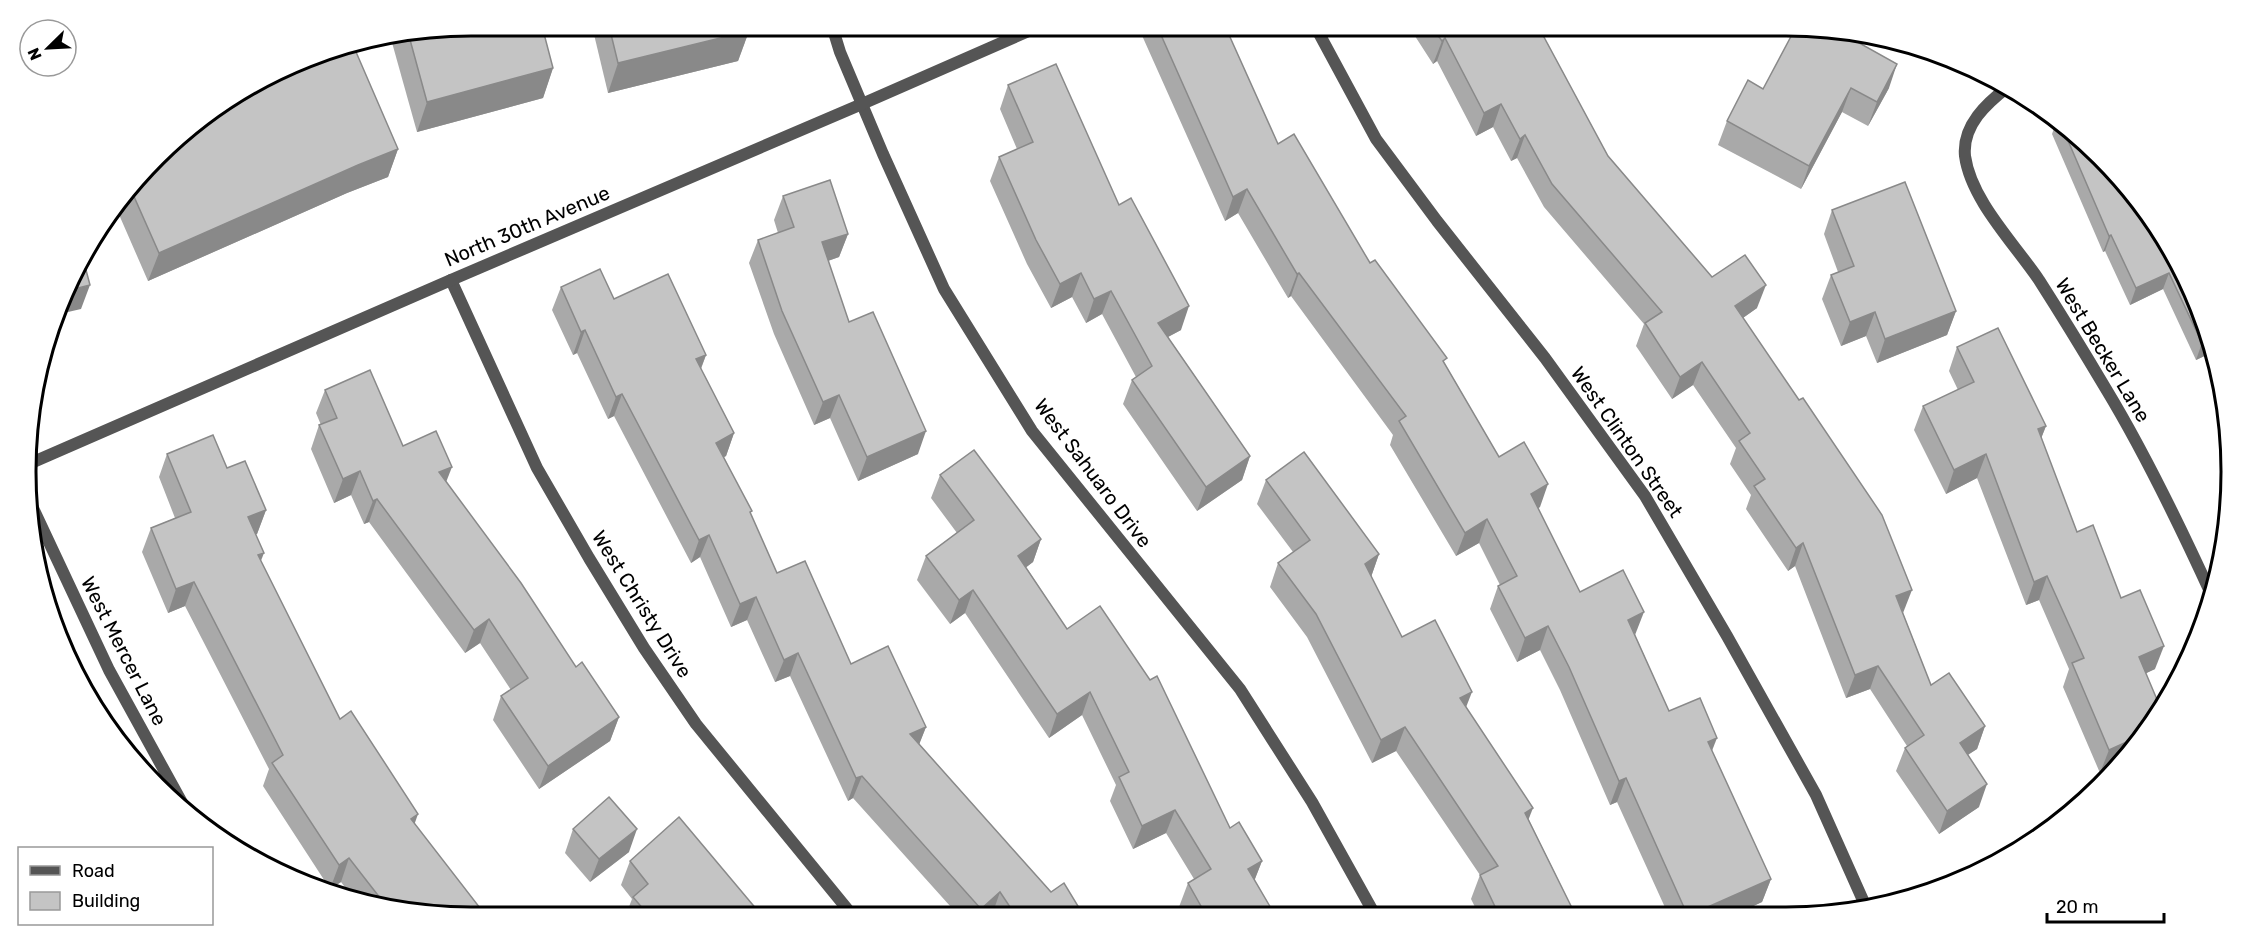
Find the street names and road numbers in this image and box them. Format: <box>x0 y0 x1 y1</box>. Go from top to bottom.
street label: North 30th Avenue <box>441 180 613 272</box>
street label: West Becker Lane <box>2050 274 2156 426</box>
street label: West Clinton Street <box>1566 362 1688 522</box>
street label: West Sahuaro Drive <box>1029 394 1157 552</box>
street label: West Christy Drive <box>587 526 697 682</box>
street label: West Mercer Lane <box>76 572 172 730</box>

